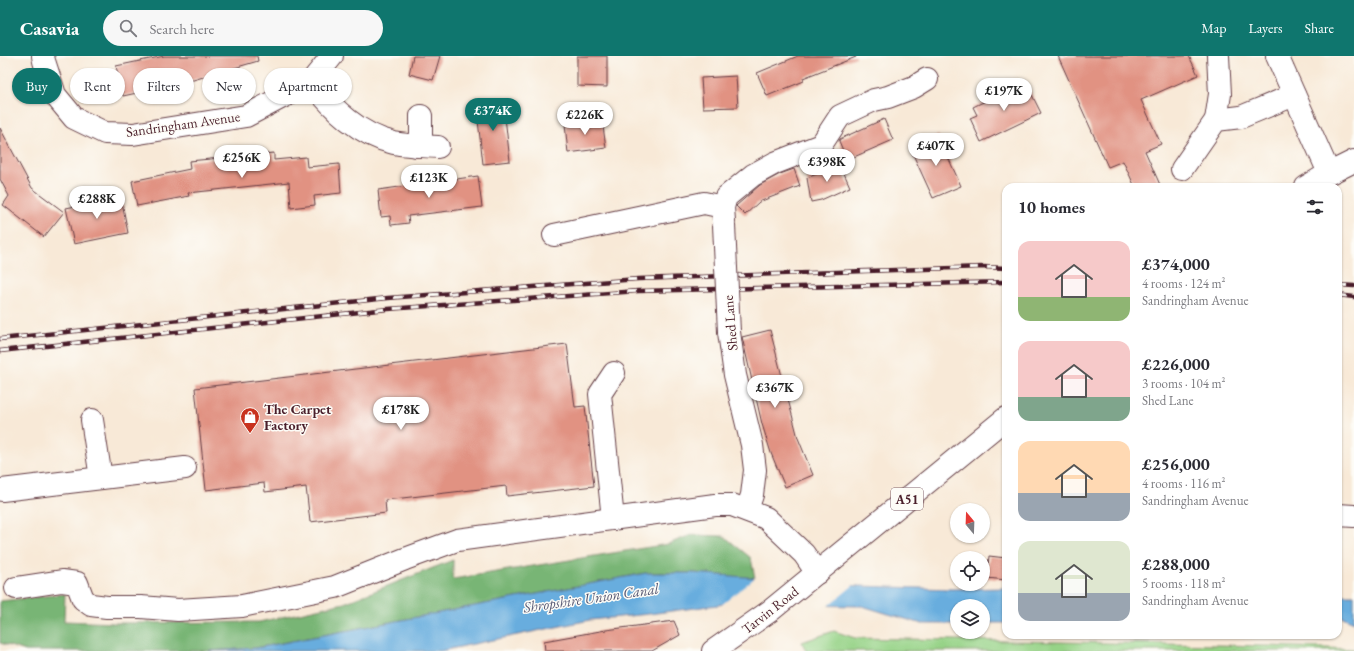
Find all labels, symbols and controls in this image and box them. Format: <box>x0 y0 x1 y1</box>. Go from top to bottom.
search box <box>103 10 383 46</box>
text: Casavia <box>20 16 79 41</box>
icon: search <box>117 17 139 39</box>
text: Search here <box>149 19 214 38</box>
text: Map <box>1201 19 1226 37</box>
text: Layers <box>1248 19 1283 37</box>
text: Share <box>1305 19 1334 37</box>
chip: Buy <box>12 68 62 104</box>
chip: Rent <box>70 68 125 104</box>
chip: Filters <box>133 68 194 104</box>
chip: New <box>202 68 256 104</box>
chip: Apartment <box>264 68 352 104</box>
pin: £197K <box>976 78 1032 112</box>
text: £197K <box>985 82 1023 99</box>
pin: £374K <box>465 98 521 132</box>
text: £374K <box>474 102 512 119</box>
pin: £226K <box>557 102 613 136</box>
text: £226K <box>566 106 604 123</box>
street label: Sandringham Avenue <box>125 107 242 141</box>
pin: £407K <box>908 133 964 167</box>
text: £407K <box>917 137 955 154</box>
pin: £256K <box>214 145 270 179</box>
text: £256K <box>223 149 261 166</box>
pin: £398K <box>799 149 855 183</box>
text: £398K <box>808 153 846 170</box>
pin: £123K <box>401 165 457 199</box>
text: £123K <box>410 169 448 186</box>
pin: £288K <box>69 186 125 220</box>
text: £288K <box>78 190 116 207</box>
text: 10 homes <box>1018 196 1085 218</box>
icon: filters <box>1304 196 1326 218</box>
text: £374,000 <box>1142 253 1210 275</box>
icon: home <box>1050 257 1098 305</box>
text: 4 rooms · 124 m² <box>1142 275 1226 292</box>
text: Sandringham Avenue <box>1142 292 1249 309</box>
street label: Shed Lane <box>719 294 741 351</box>
text: £226,000 <box>1142 353 1210 375</box>
icon: home <box>1050 357 1098 405</box>
pin: £367K <box>747 375 803 409</box>
text: 3 rooms · 104 m² <box>1142 375 1226 392</box>
text: £367K <box>756 379 794 396</box>
text: Shed Lane <box>1142 392 1194 409</box>
pin: £178K <box>373 397 429 431</box>
place label: The Carpet Factory <box>264 400 332 434</box>
text: £178K <box>382 401 420 418</box>
shop icon: The Carpet Factory <box>239 406 261 434</box>
text: £256,000 <box>1142 453 1210 475</box>
icon: home <box>1050 457 1098 505</box>
text: 4 rooms · 116 m² <box>1142 475 1226 492</box>
road number: A51 <box>891 488 923 510</box>
text: Sandringham Avenue <box>1142 492 1249 509</box>
north arrow <box>950 503 990 543</box>
map controls <box>950 503 990 639</box>
button: locate <box>950 551 990 591</box>
text: £288,000 <box>1142 553 1210 575</box>
icon: home <box>1050 557 1098 605</box>
text: 5 rooms · 118 m² <box>1142 575 1226 592</box>
water label: Shropshire Union Canal <box>521 579 660 617</box>
street label: Tarvin Road <box>738 582 803 638</box>
text: Sandringham Avenue <box>1142 592 1249 609</box>
button: layers <box>950 599 990 639</box>

